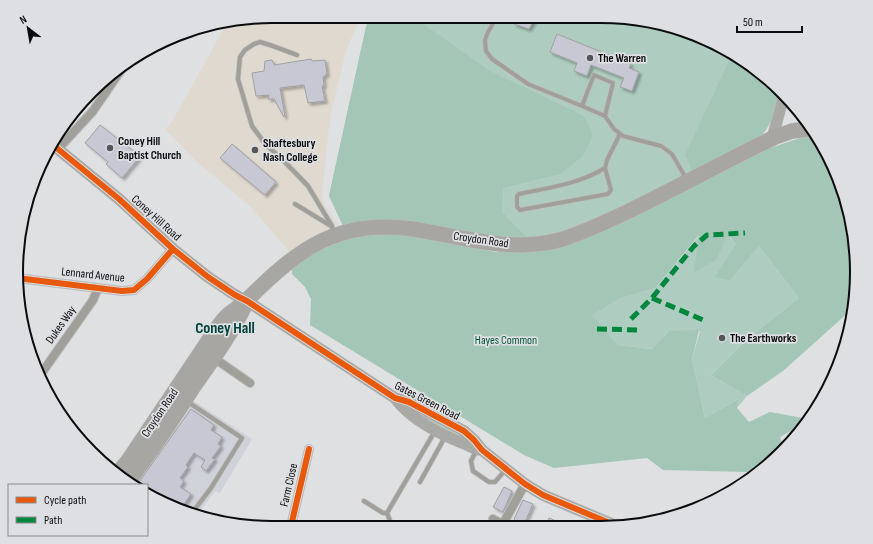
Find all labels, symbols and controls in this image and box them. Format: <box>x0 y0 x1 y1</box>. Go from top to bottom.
north arrow <box>8 8 48 48</box>
scale bar <box>737 8 802 34</box>
text: N <box>17 13 29 27</box>
text: 50 m <box>743 15 763 30</box>
place label: The Warren <box>598 51 646 66</box>
marker: The Warren <box>585 53 595 63</box>
place label: Coney Hill Baptist Church <box>118 134 181 163</box>
place label: Shaftesbury Nash College <box>263 136 318 165</box>
marker: Coney Hill Baptist Church <box>105 143 115 153</box>
marker: Shaftesbury Nash College <box>250 145 260 155</box>
street label: Coney Hill Road <box>128 192 184 244</box>
street label: Croydon Road <box>452 229 510 251</box>
street label: Lennard Avenue <box>61 264 126 286</box>
street label: Dukes Way <box>43 303 80 347</box>
district label: Coney Hall <box>195 319 255 338</box>
place label: The Earthworks <box>730 331 797 346</box>
park label: Hayes Common <box>475 333 537 348</box>
marker: The Earthworks <box>717 333 727 343</box>
street label: Gates Green Road <box>392 378 462 424</box>
street label: Croydon Road <box>138 386 182 440</box>
street label: Farm Close <box>277 462 301 508</box>
legend <box>8 484 148 536</box>
text: Cycle path <box>44 493 86 508</box>
text: Path <box>44 513 62 528</box>

